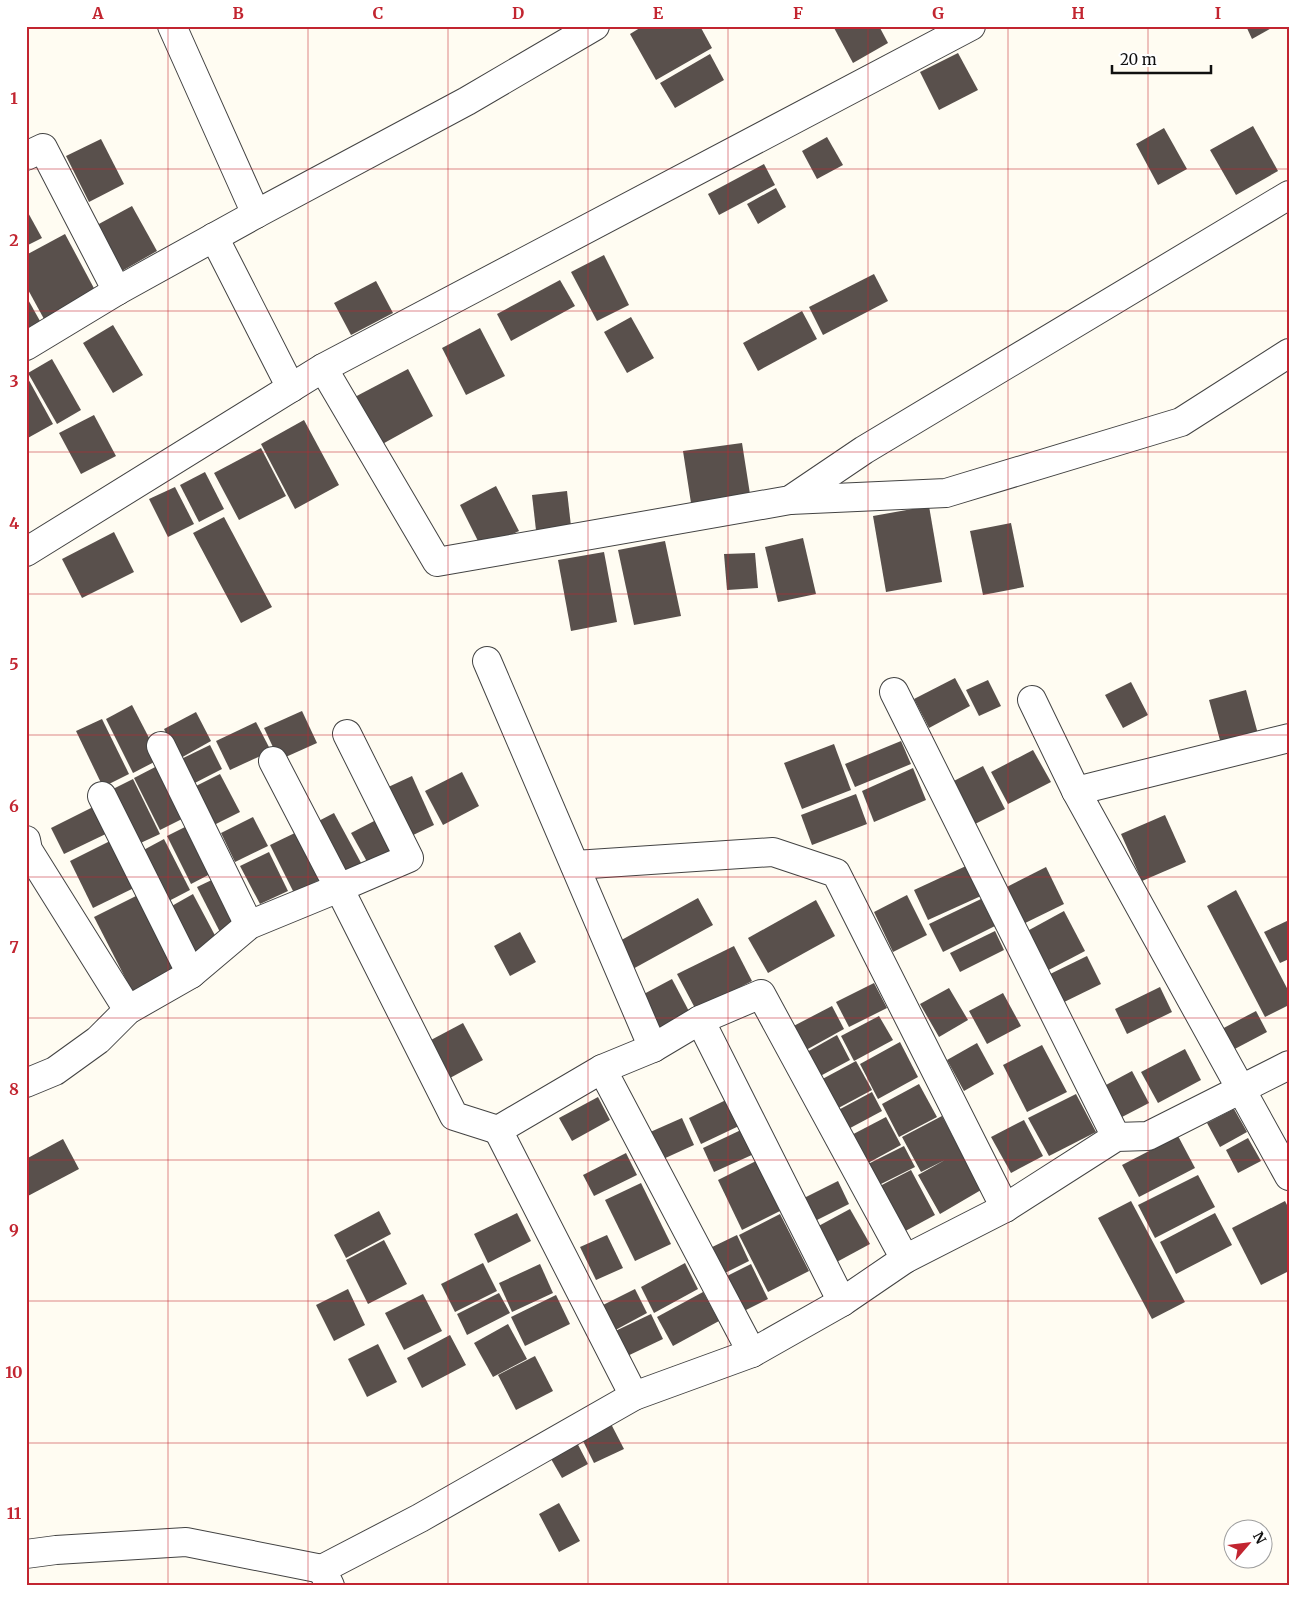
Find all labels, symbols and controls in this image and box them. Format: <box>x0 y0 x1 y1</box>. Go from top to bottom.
text: A <box>91 3 104 23</box>
text: B <box>232 3 244 23</box>
text: C <box>373 3 383 23</box>
text: D <box>512 3 524 23</box>
text: E <box>653 3 664 23</box>
text: F <box>793 3 803 23</box>
text: G <box>932 3 944 23</box>
text: H <box>1071 3 1085 23</box>
text: I <box>1215 3 1221 23</box>
scale bar <box>1112 42 1211 74</box>
text: 20 m <box>1120 50 1157 69</box>
text: 1 <box>10 88 18 108</box>
text: 2 <box>9 230 19 250</box>
text: 3 <box>9 371 19 391</box>
text: 4 <box>9 513 19 533</box>
text: 5 <box>9 654 19 674</box>
text: 6 <box>9 796 19 816</box>
text: 7 <box>9 937 19 957</box>
text: 8 <box>9 1079 19 1099</box>
text: 9 <box>9 1220 19 1240</box>
text: 10 <box>5 1362 23 1382</box>
text: 11 <box>7 1503 22 1523</box>
north arrow <box>1222 1520 1272 1570</box>
text: N <box>1249 1529 1270 1547</box>

